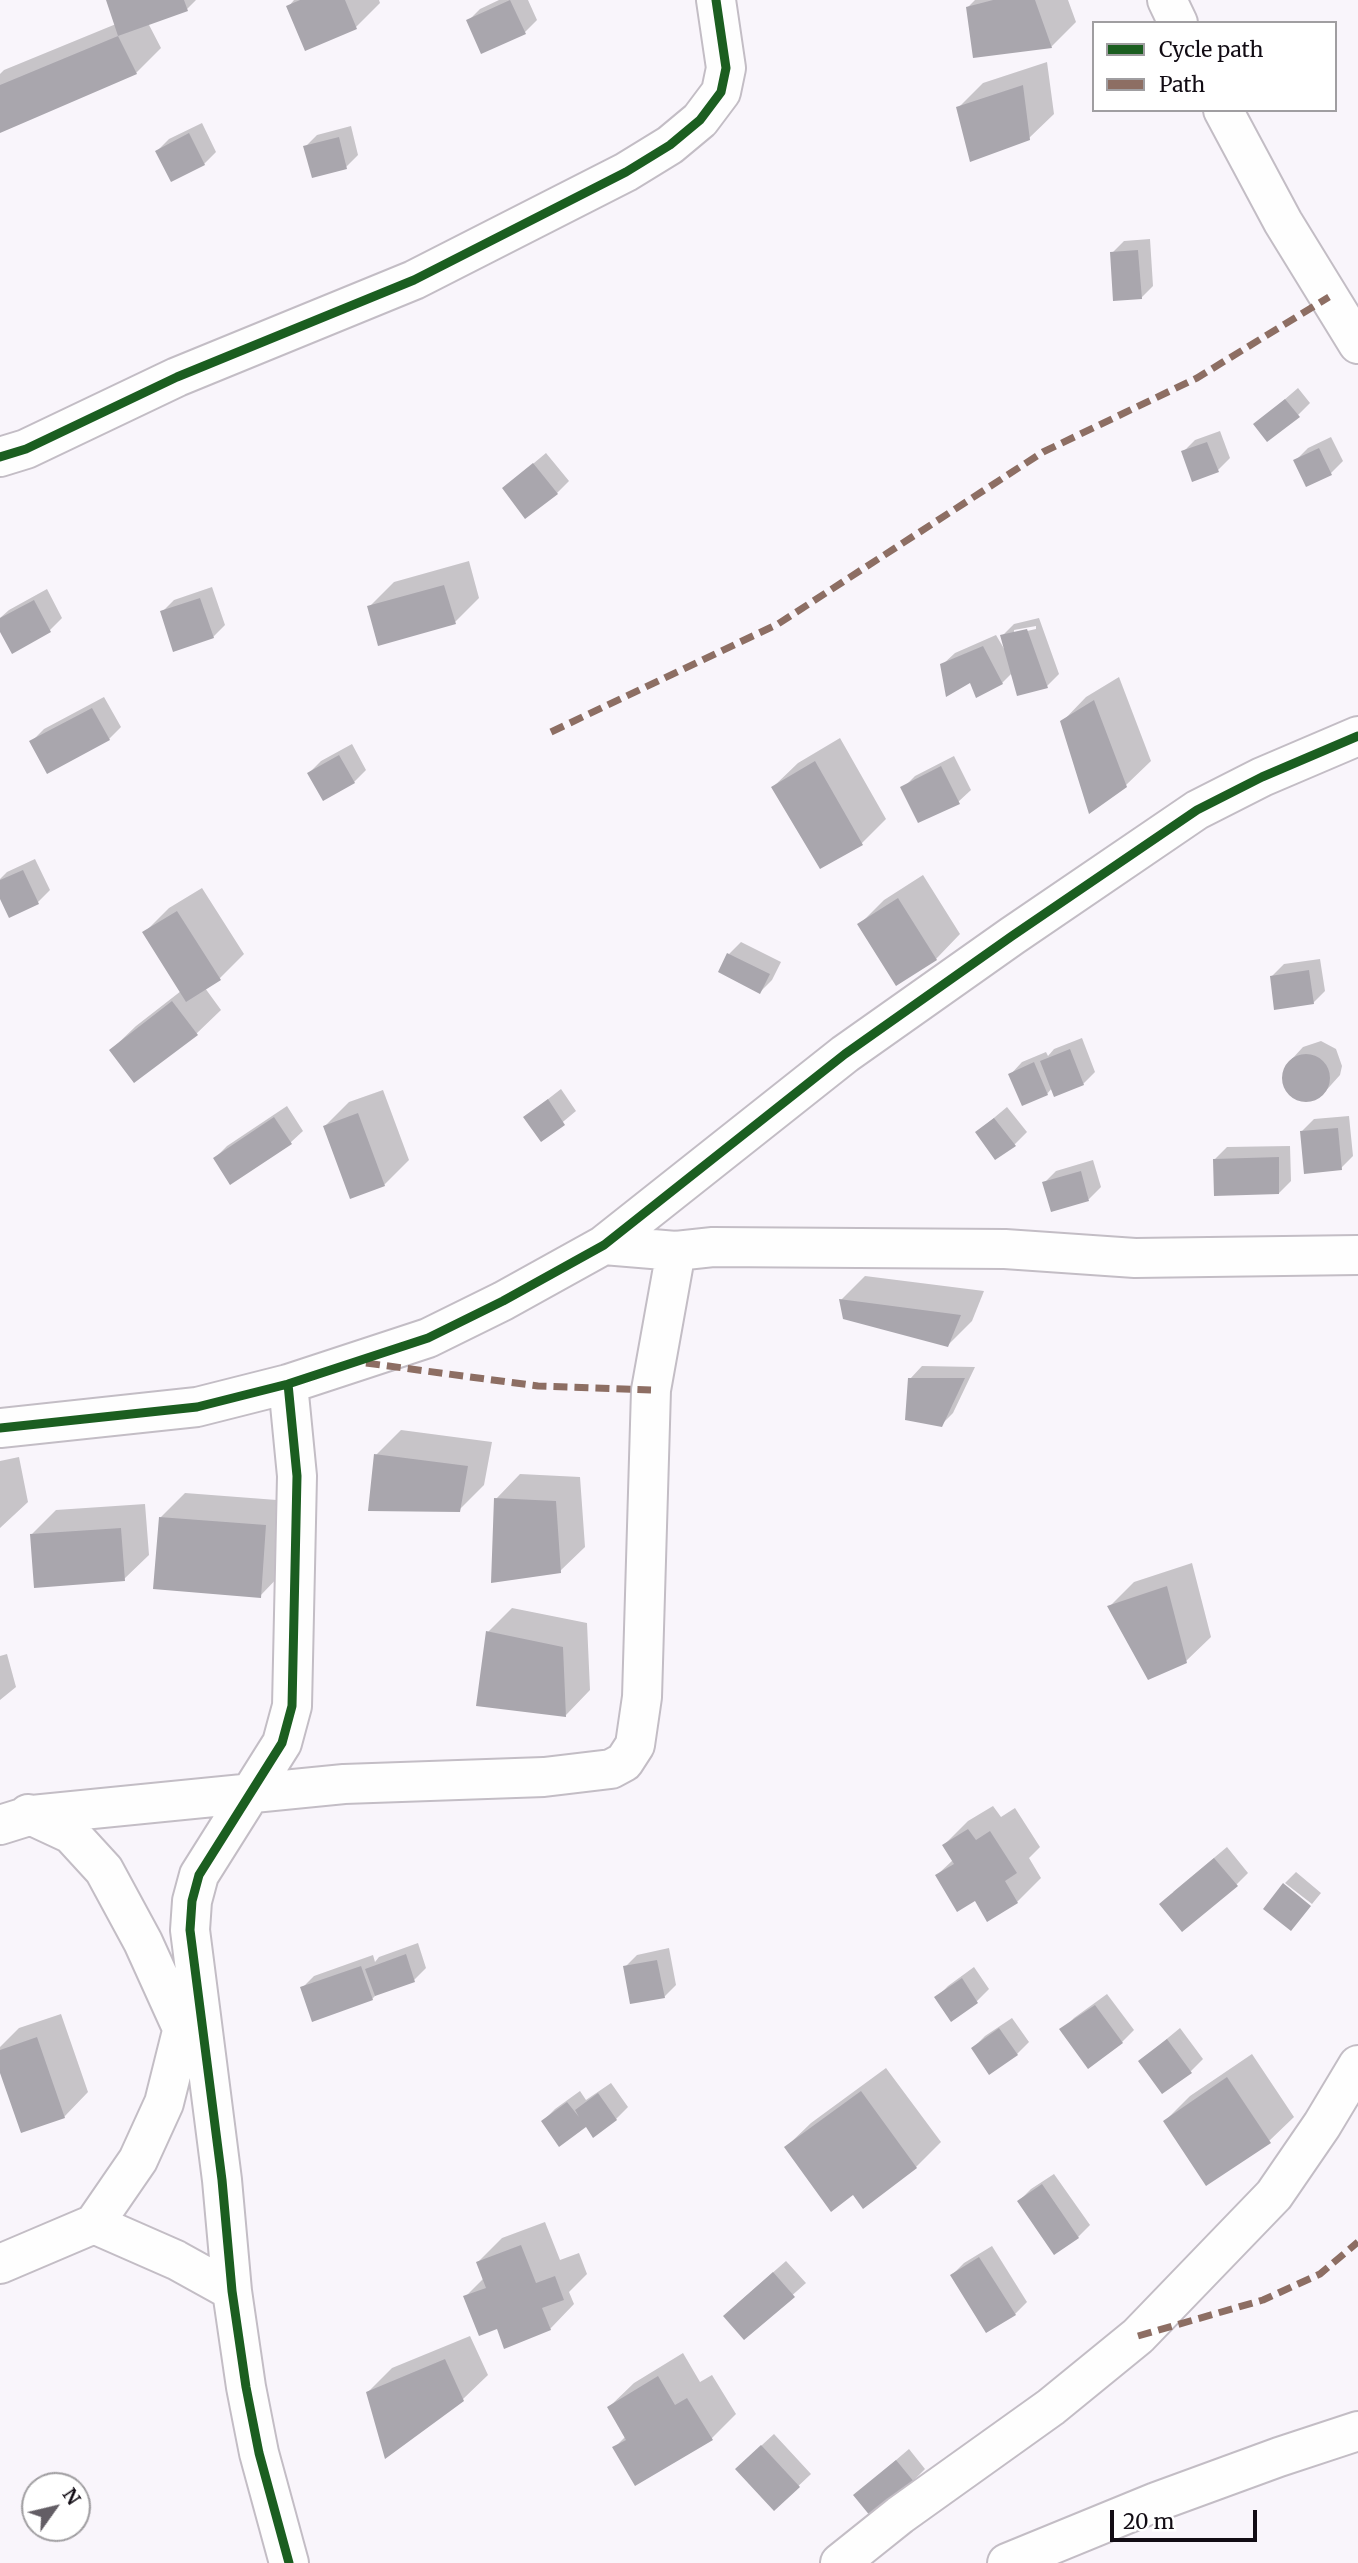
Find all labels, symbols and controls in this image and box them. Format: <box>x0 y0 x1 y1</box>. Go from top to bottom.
legend <box>1092 21 1337 112</box>
text: Cycle path <box>1159 36 1263 63</box>
text: Path <box>1159 71 1205 98</box>
north arrow <box>21 2472 91 2542</box>
text: N <box>58 2483 86 2509</box>
scale bar <box>1113 2496 1260 2540</box>
text: 20 m <box>1123 2508 1174 2535</box>

